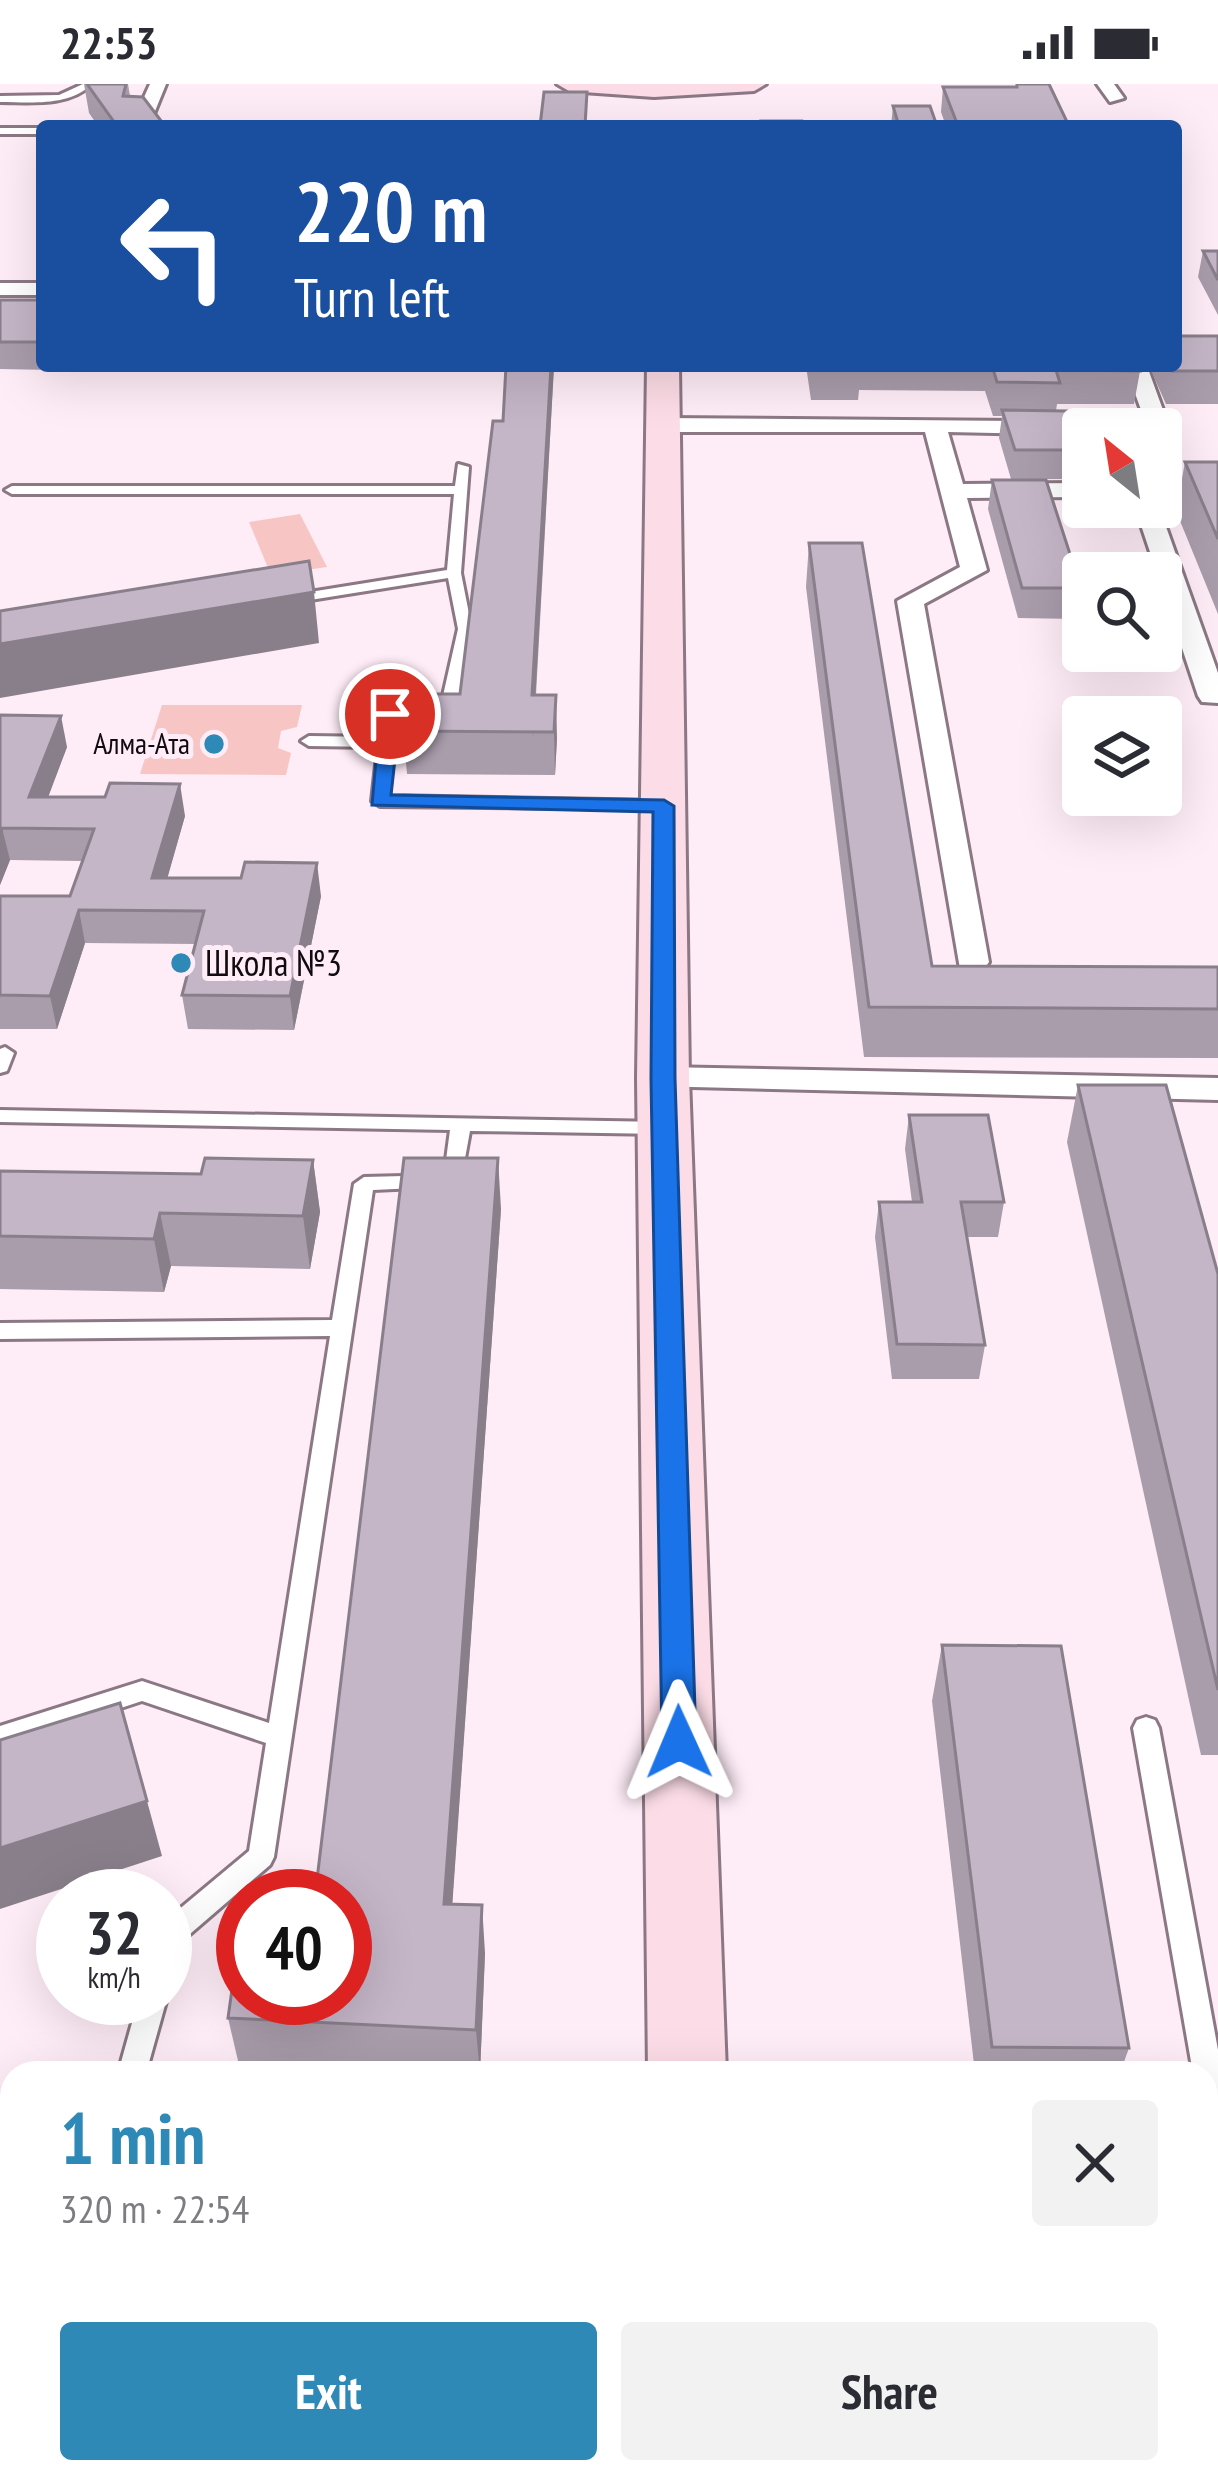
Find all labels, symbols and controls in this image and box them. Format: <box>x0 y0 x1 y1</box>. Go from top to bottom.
text: 22:53 <box>60 13 157 71</box>
text: 220 m <box>294 156 487 265</box>
icon: left <box>96 168 252 324</box>
text: Turn left <box>294 262 450 332</box>
north arrow <box>1062 408 1182 528</box>
map controls <box>1062 408 1182 816</box>
button: search <box>1062 552 1182 672</box>
pin <box>339 663 441 765</box>
icon: arrive <box>357 681 423 747</box>
button: layers <box>1062 696 1182 816</box>
place label: Алма-Ата <box>93 723 190 762</box>
marker: Алма-Ата <box>201 731 227 757</box>
place label: Школа №3 <box>205 939 342 986</box>
marker: Школа №3 <box>168 950 194 976</box>
position arrow <box>616 1679 742 1805</box>
speed limit sign: 40 <box>216 1869 372 2025</box>
text: 32 <box>85 1893 143 1971</box>
text: km/h <box>87 1957 141 1996</box>
text: 1 min <box>60 2091 205 2184</box>
button: close <box>1032 2100 1158 2226</box>
text: 320 m · 22:54 <box>60 2183 249 2234</box>
button: Exit <box>60 2322 597 2460</box>
button: Share <box>621 2322 1158 2460</box>

